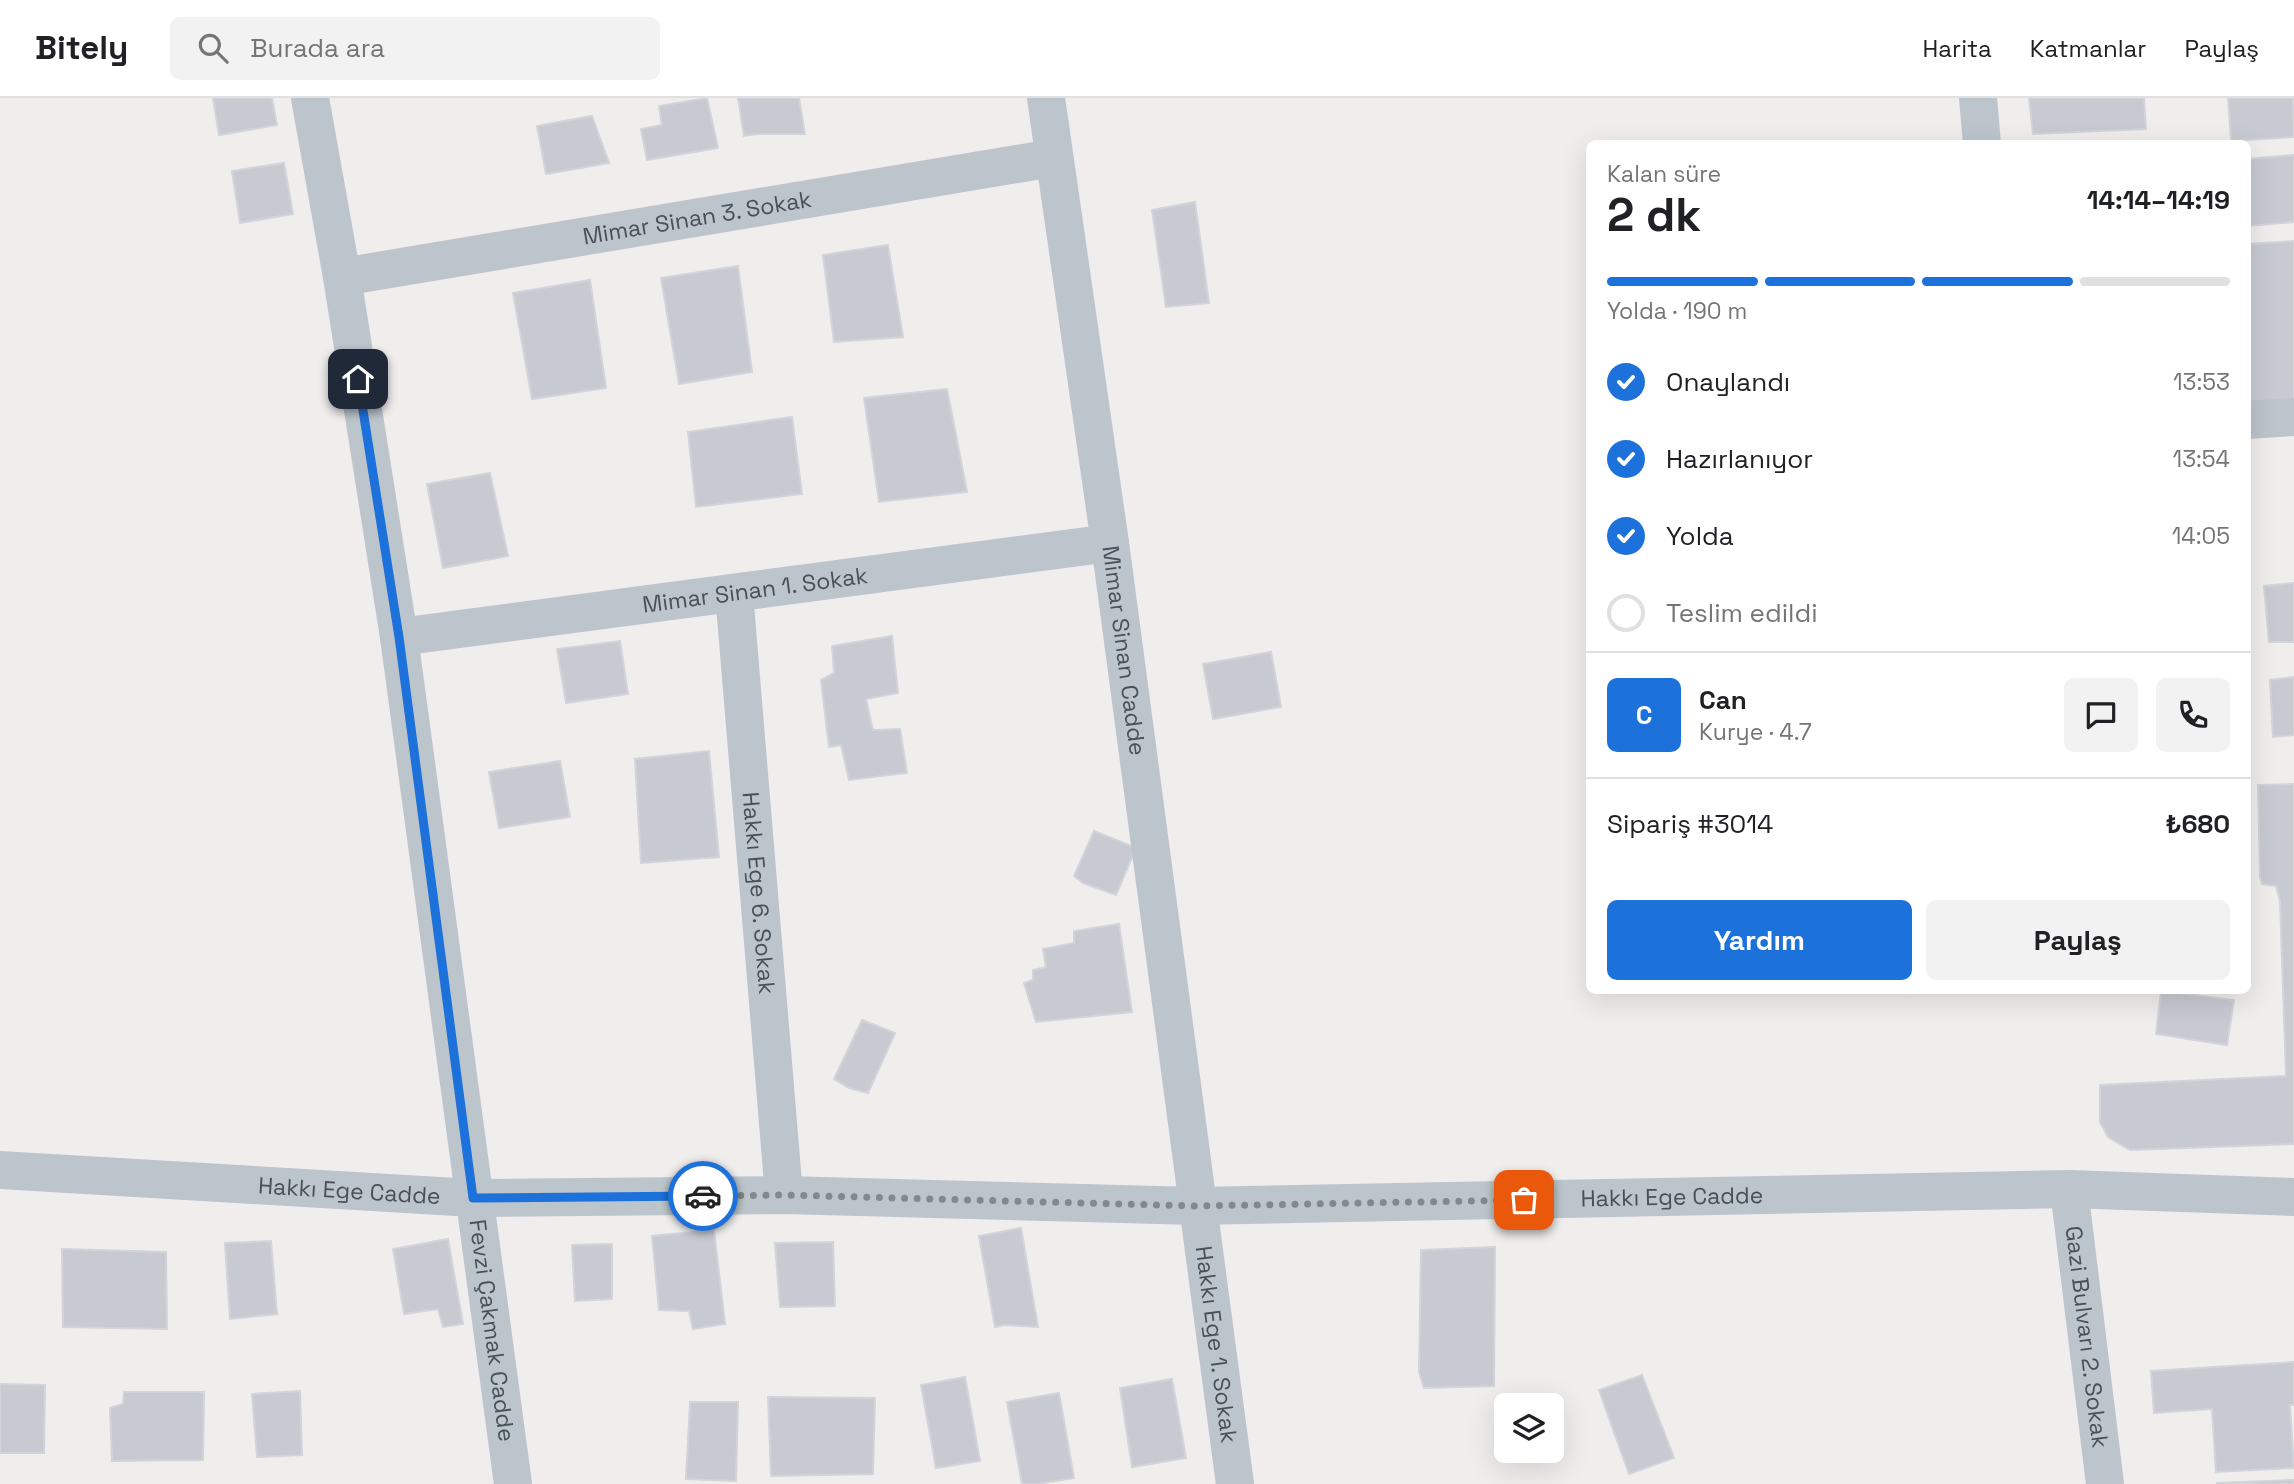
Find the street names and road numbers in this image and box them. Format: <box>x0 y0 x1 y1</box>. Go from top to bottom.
street label: Mimar Sinan 3. Sokak <box>581 184 814 251</box>
street label: Mimar Sinan Cadde <box>1096 544 1153 757</box>
street label: Mimar Sinan 1. Sokak <box>640 560 869 620</box>
street label: Hakkı Ege 6. Sokak <box>736 791 782 995</box>
street label: Hakkı Ege Cadde <box>257 1170 442 1211</box>
street label: Hakkı Ege Cadde <box>1580 1180 1764 1214</box>
street label: Fevzi Çakmak Cadde <box>463 1217 522 1443</box>
street label: Gazi Bulvarı 2. Sokak <box>2059 1224 2115 1450</box>
street label: Hakkı Ege 1. Sokak <box>1189 1244 1244 1445</box>

